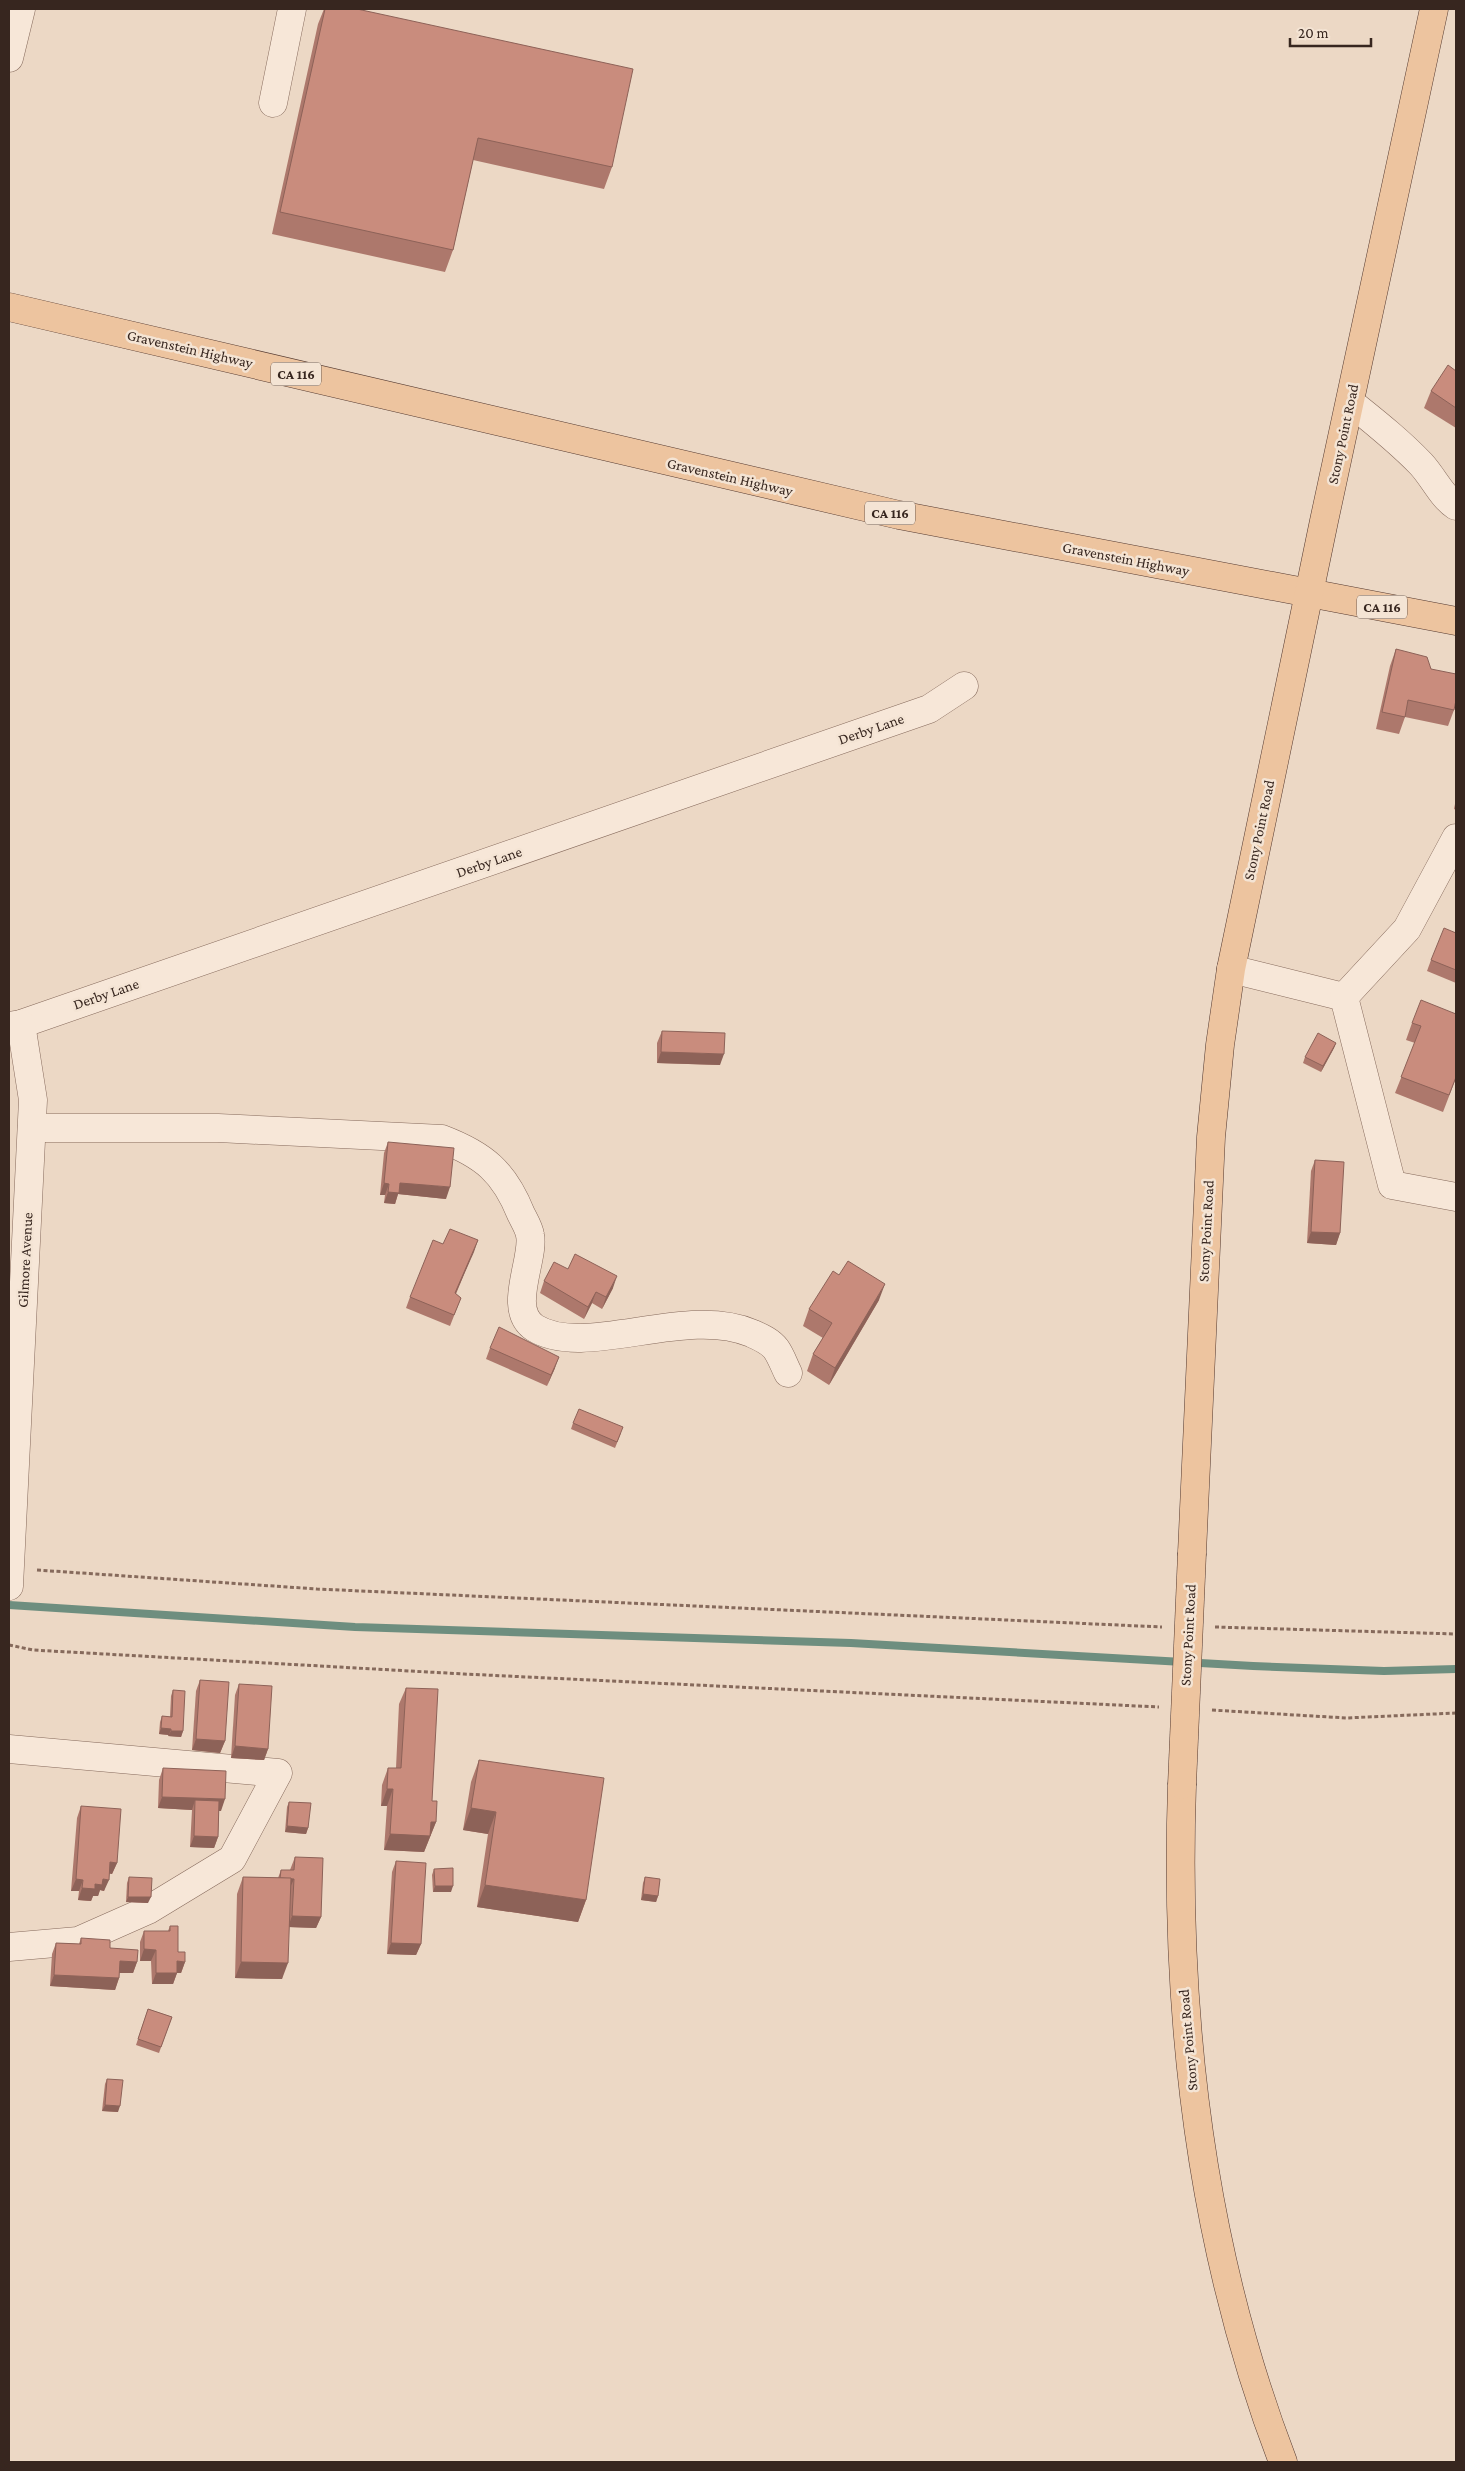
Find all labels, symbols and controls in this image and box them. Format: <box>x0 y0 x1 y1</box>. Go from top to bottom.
scale bar <box>1290 15 1371 47</box>
text: 20 m <box>1298 25 1329 41</box>
street label: Gravenstein Highway <box>125 327 255 372</box>
road number: CA 116 <box>271 362 321 386</box>
street label: Stony Point Road <box>1325 382 1362 486</box>
street label: Gravenstein Highway <box>665 455 795 500</box>
road number: CA 116 <box>865 502 915 524</box>
street label: Gravenstein Highway <box>1061 539 1191 580</box>
road number: CA 116 <box>1357 596 1407 618</box>
street label: Derby Lane <box>836 710 907 749</box>
street label: Stony Point Road <box>1241 778 1278 882</box>
street label: Derby Lane <box>454 843 525 882</box>
street label: Derby Lane <box>71 975 142 1014</box>
street label: Stony Point Road <box>1195 1180 1218 1282</box>
street label: Gilmore Avenue <box>15 1212 36 1308</box>
street label: Stony Point Road <box>1177 1584 1200 1686</box>
street label: Stony Point Road <box>1176 1988 1201 2091</box>

